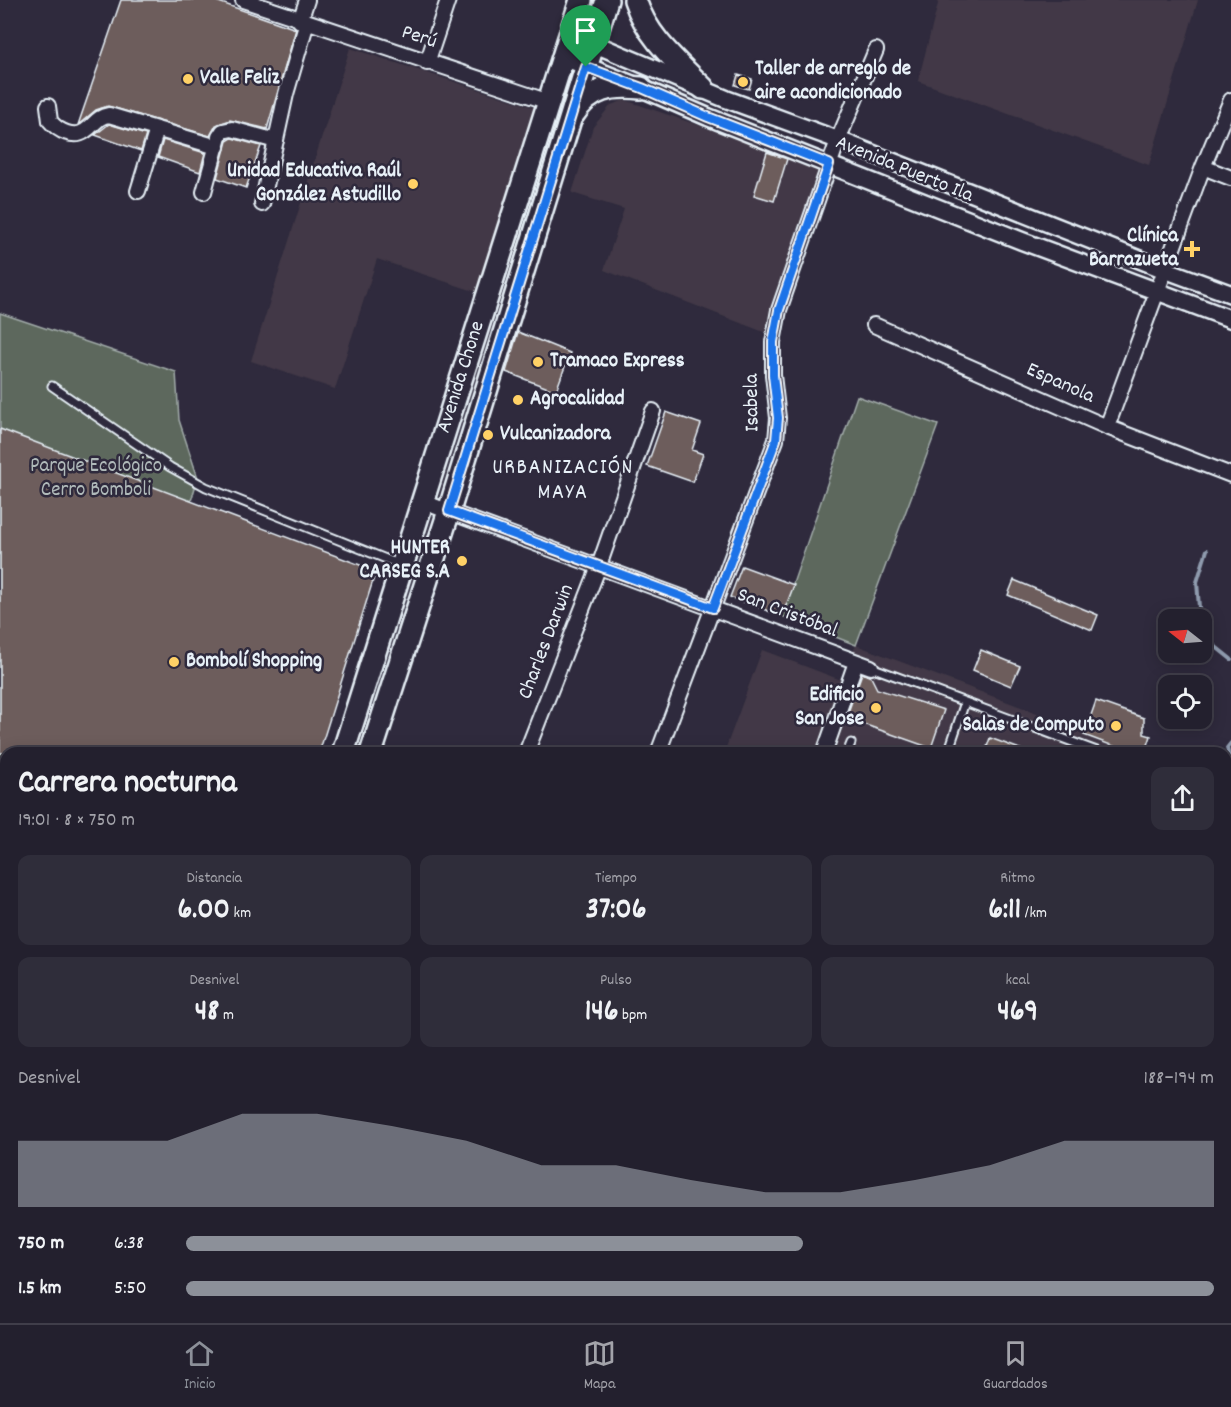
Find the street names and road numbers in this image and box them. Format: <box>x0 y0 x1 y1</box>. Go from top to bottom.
street label: Perú <box>397 18 441 58</box>
street label: Avenida Puerto Ila <box>831 129 979 212</box>
street label: Avenida Chone <box>430 318 494 437</box>
street label: Espanola <box>1021 356 1100 413</box>
street label: Isabela <box>737 372 769 432</box>
street label: Charles Darwin <box>511 580 583 704</box>
street label: San Cristóbal <box>732 581 842 647</box>

